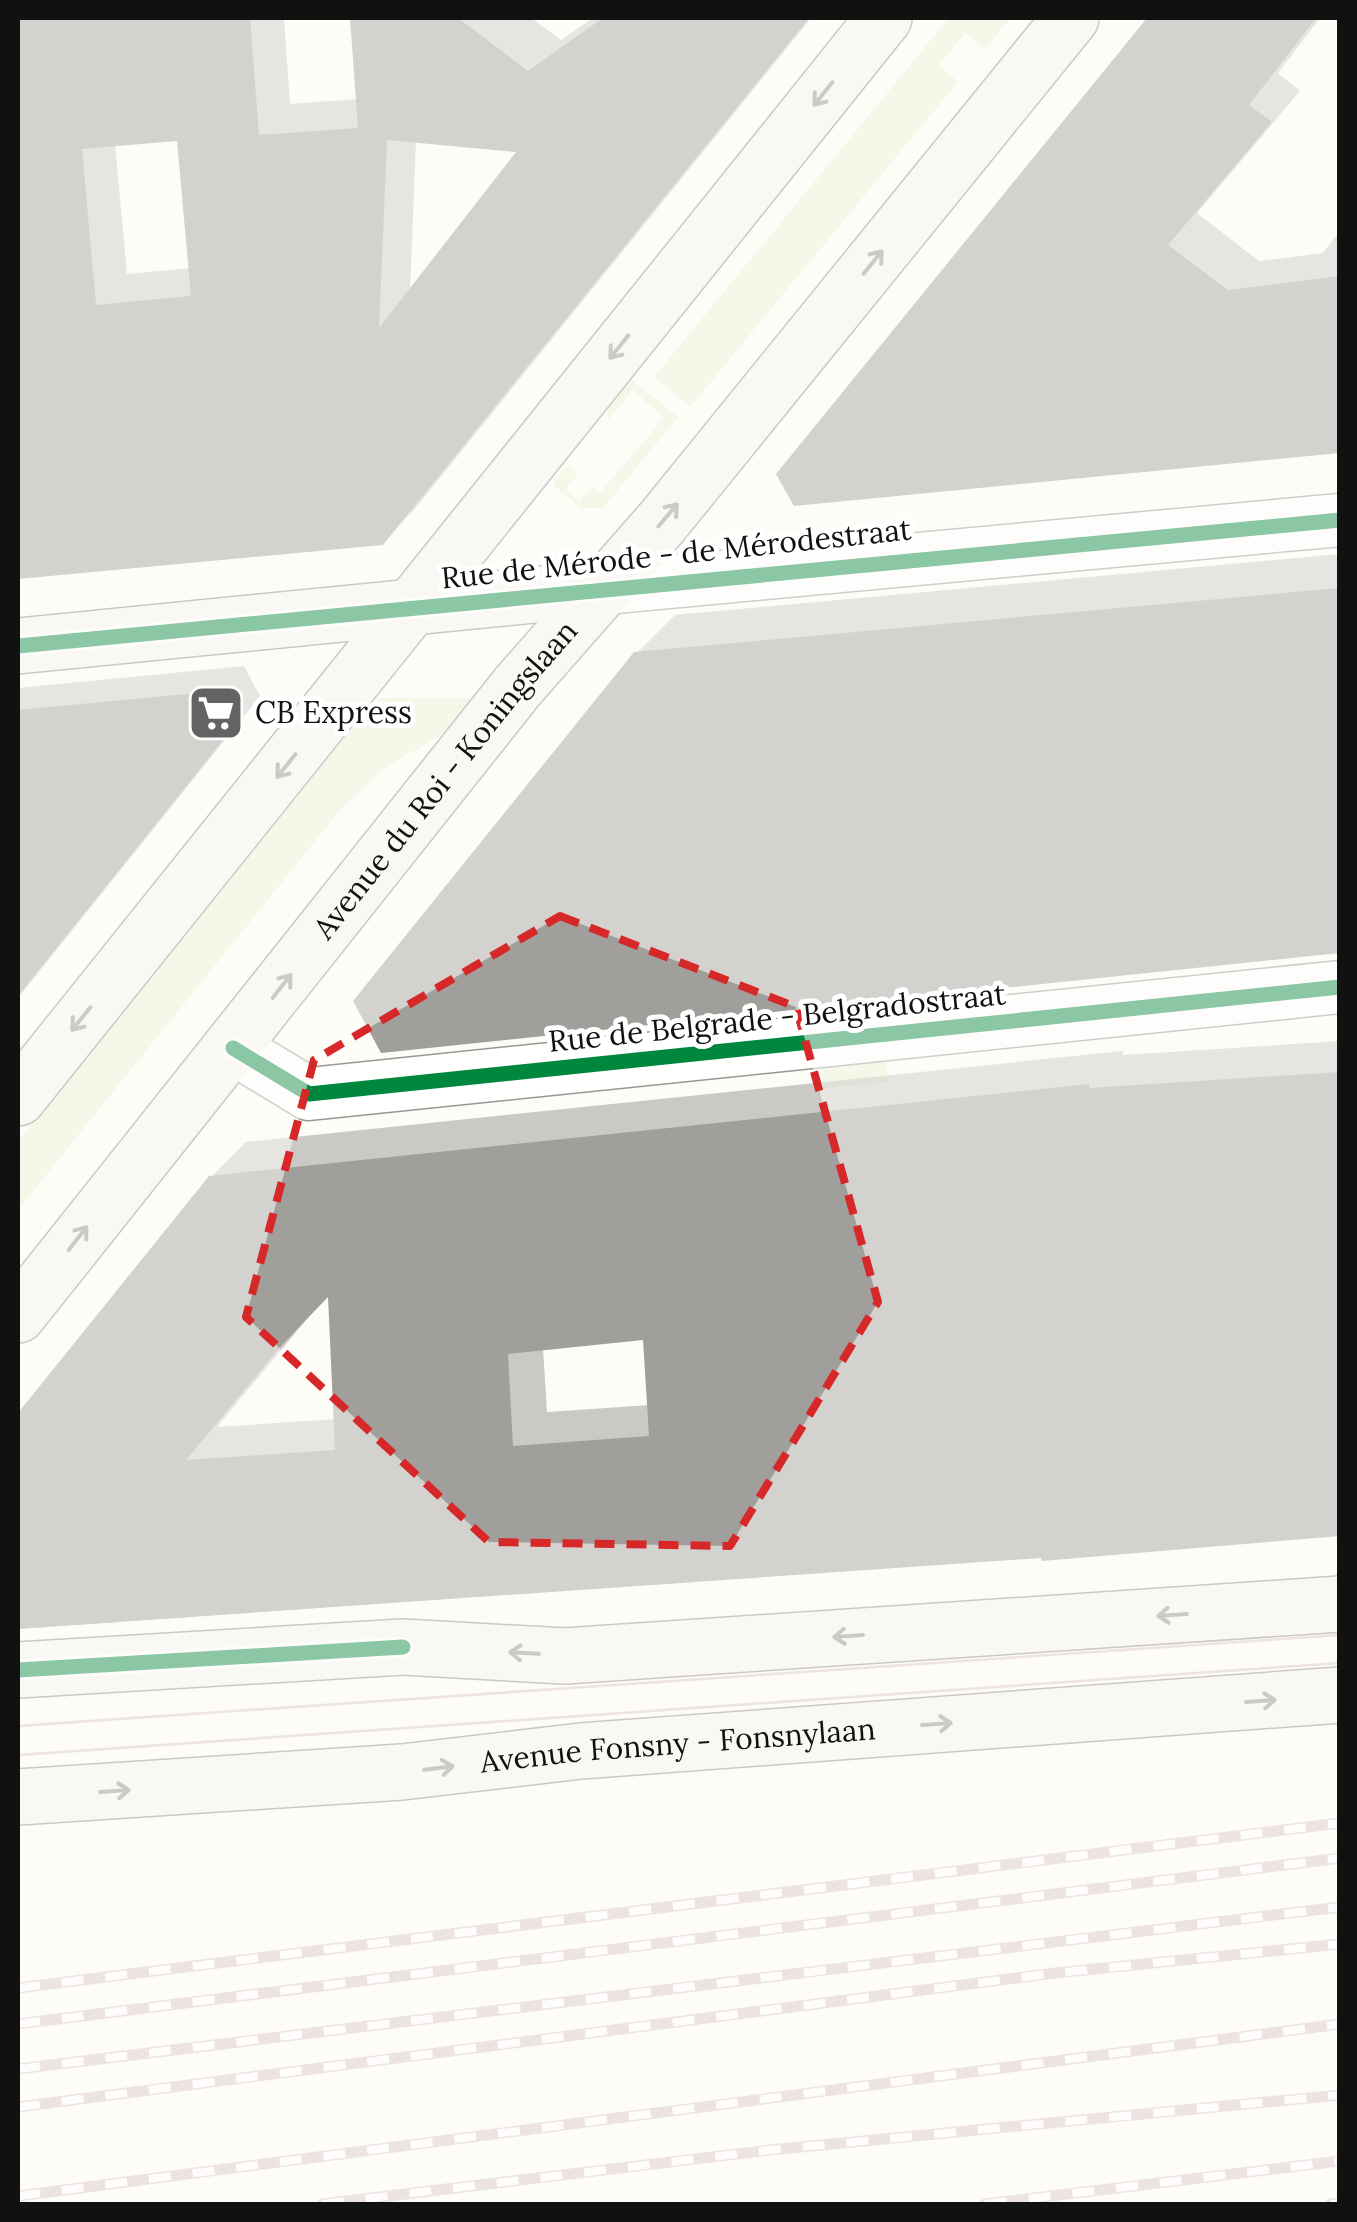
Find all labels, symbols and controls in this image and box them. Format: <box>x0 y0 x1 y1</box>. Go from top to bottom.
one-way arrow <box>812 80 834 106</box>
one-way arrow <box>862 250 884 276</box>
one-way arrow <box>609 333 630 360</box>
one-way arrow <box>657 502 679 528</box>
street label: Rue de Mérode - de Mérodestraat <box>439 509 913 597</box>
street label: Avenue du Roi - Koningslaan <box>304 612 585 947</box>
supermarket icon: CB Express <box>186 683 246 743</box>
place label: CB Express <box>255 693 412 731</box>
one-way arrow <box>275 753 297 779</box>
one-way arrow <box>271 973 293 999</box>
street label: Rue de Belgrade - Belgradostraat <box>546 974 1008 1061</box>
one-way arrow <box>71 1005 92 1032</box>
one-way arrow <box>67 1226 89 1252</box>
one-way arrow <box>1157 1605 1189 1624</box>
one-way arrow <box>833 1627 865 1646</box>
one-way arrow <box>508 1643 540 1662</box>
one-way arrow <box>1245 1691 1277 1710</box>
street label: Avenue Fonsny - Fonsnylaan <box>477 1709 877 1781</box>
one-way arrow <box>920 1714 953 1733</box>
one-way arrow <box>422 1758 455 1777</box>
one-way arrow <box>98 1781 130 1800</box>

